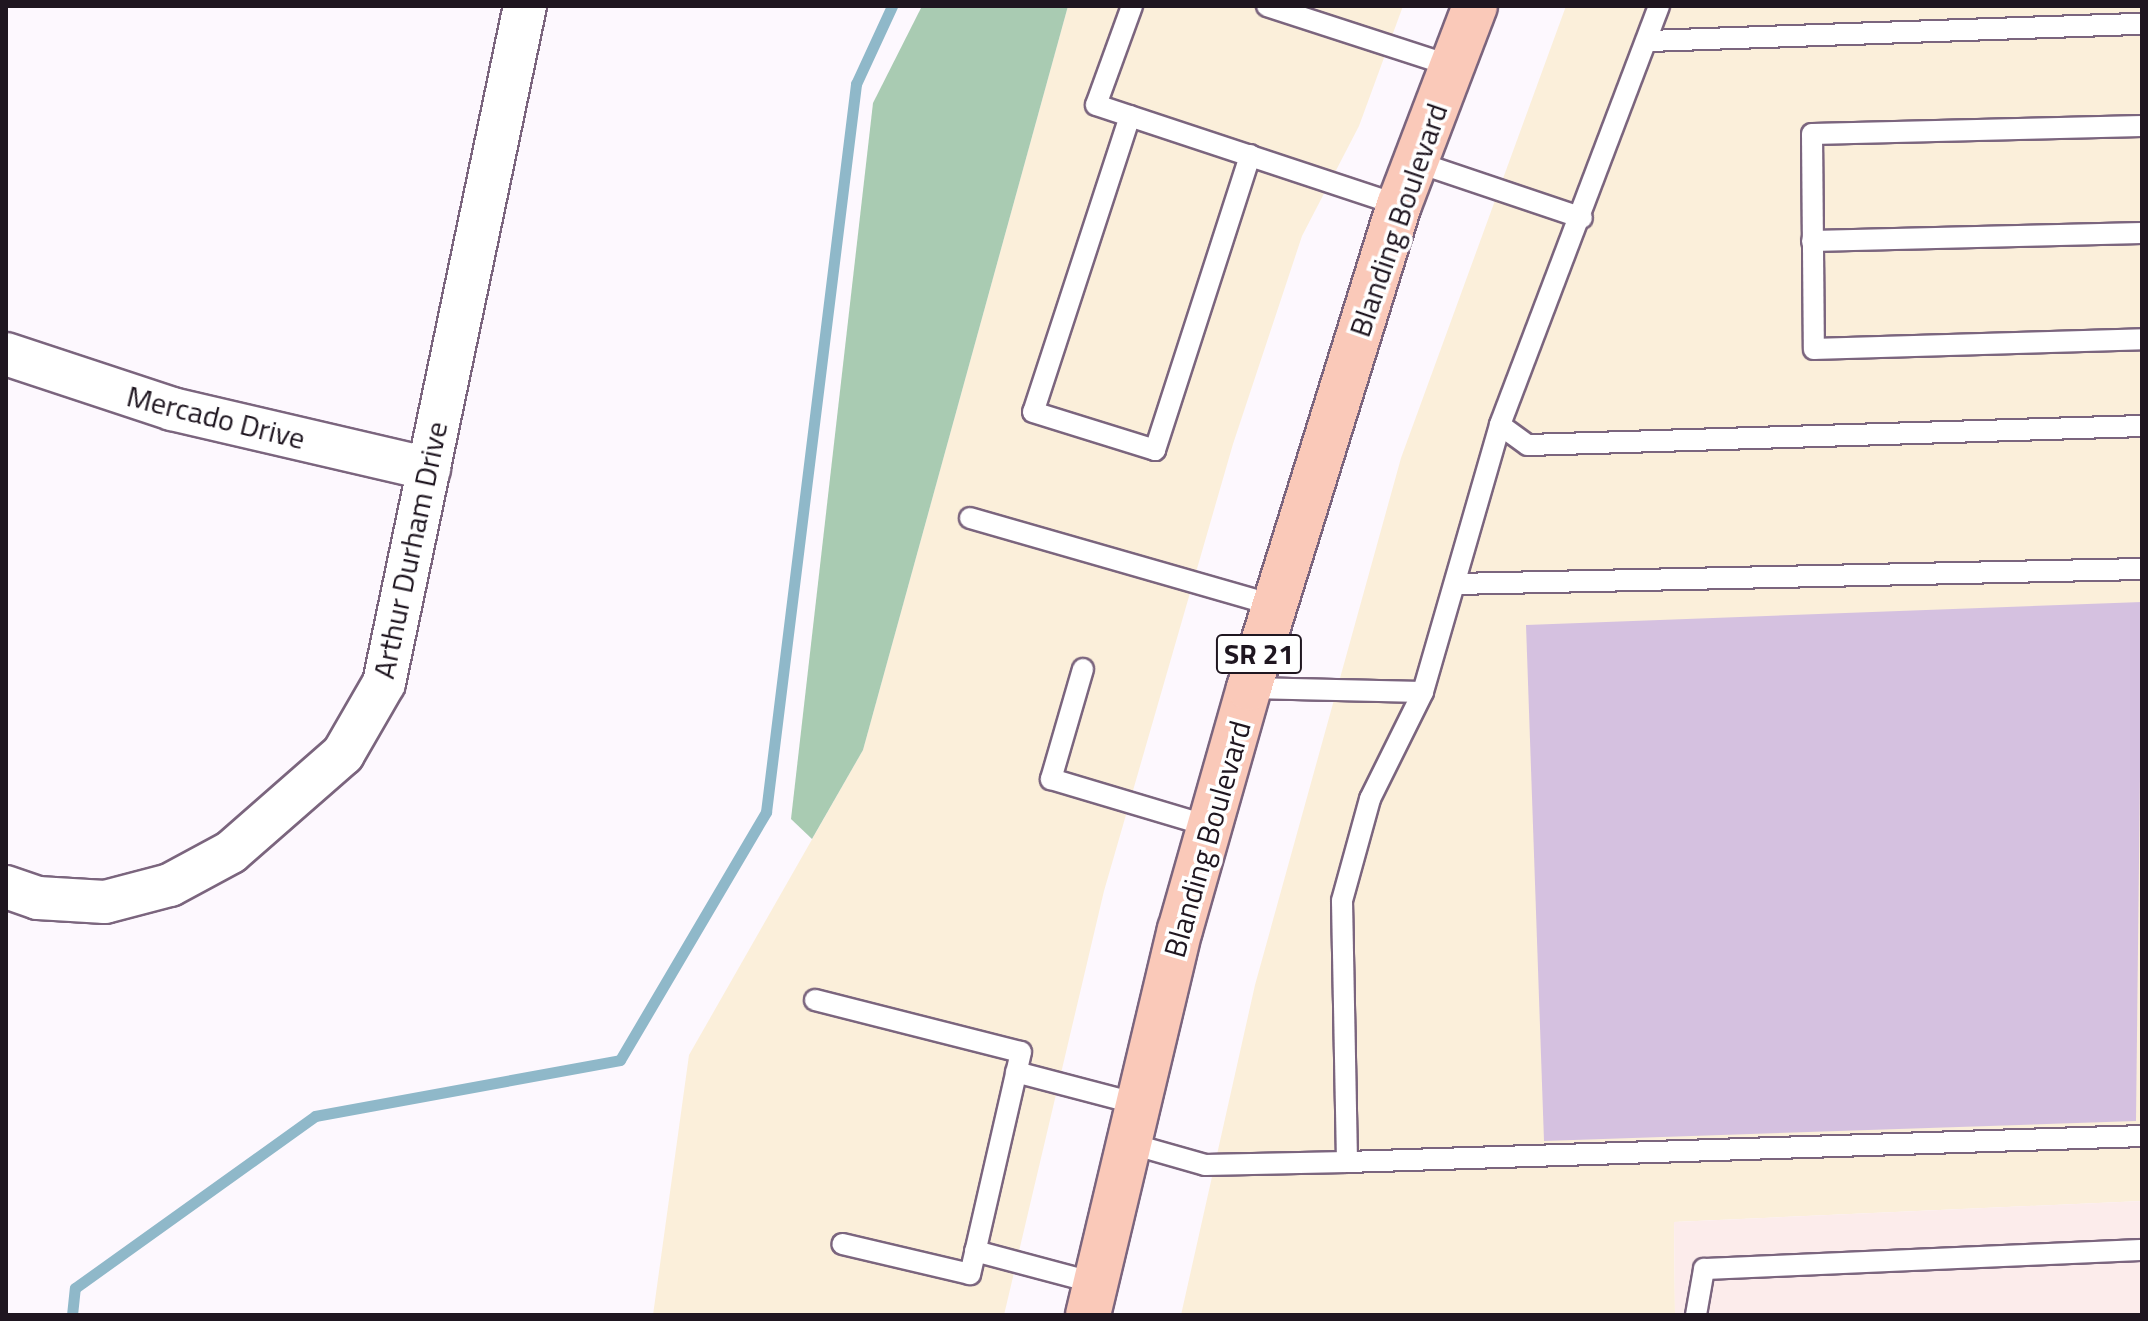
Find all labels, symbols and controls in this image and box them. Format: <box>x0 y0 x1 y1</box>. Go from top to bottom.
street label: Blanding Boulevard <box>1341 99 1455 341</box>
street label: Mercado Drive <box>123 377 309 457</box>
street label: Arthur Durham Drive <box>365 418 455 682</box>
road number: SR 21 <box>1215 630 1303 678</box>
street label: Blanding Boulevard <box>1156 717 1258 961</box>

